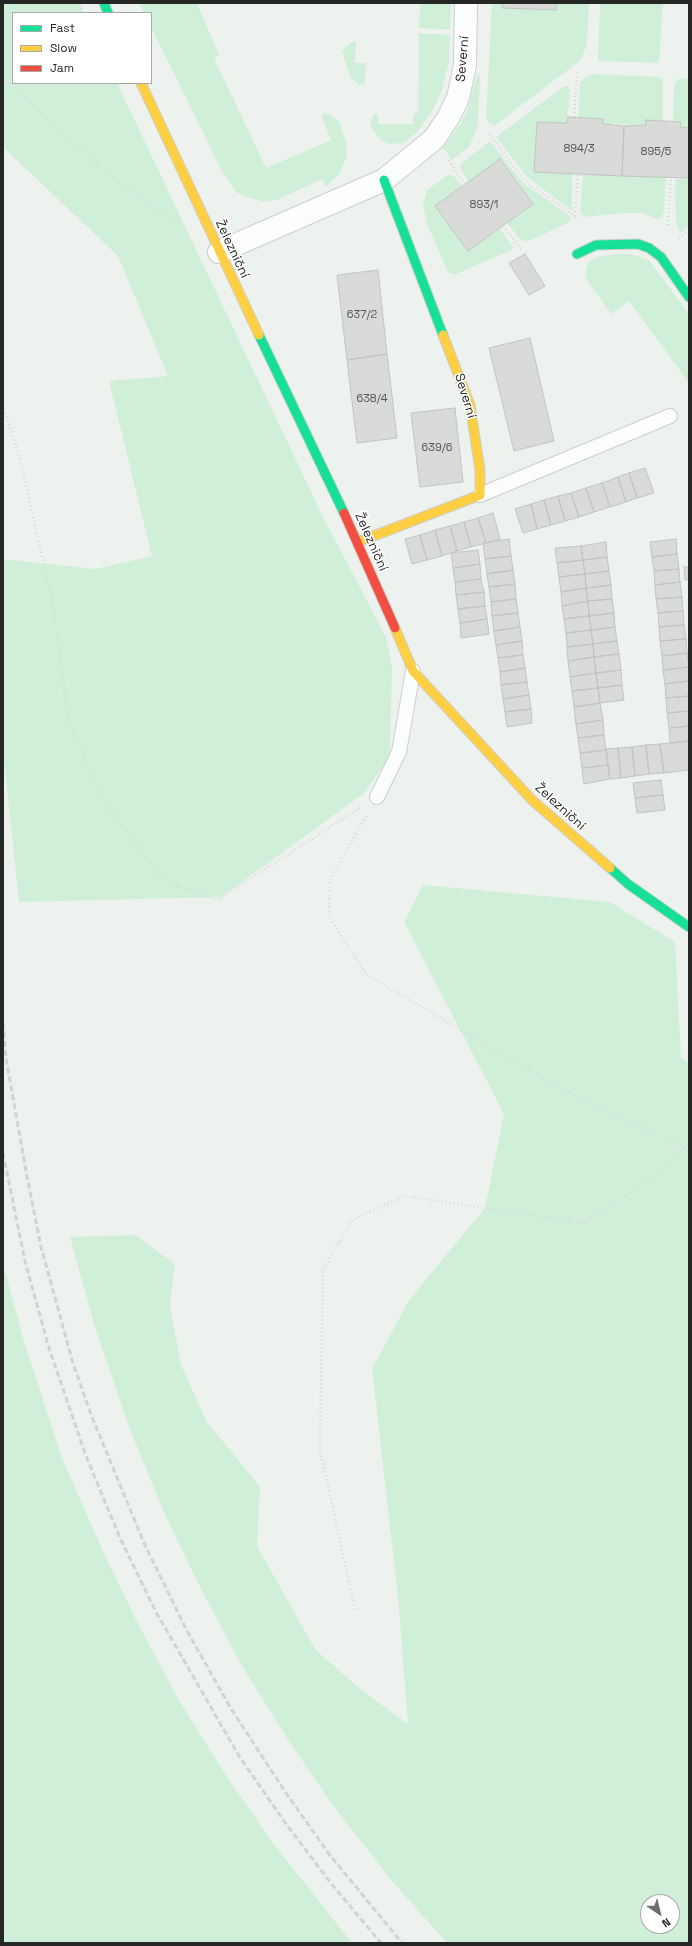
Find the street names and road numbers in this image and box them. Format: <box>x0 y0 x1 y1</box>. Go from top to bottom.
street label: Severní <box>453 35 473 83</box>
street label: Železniční <box>212 217 252 281</box>
street label: Severní <box>451 372 479 420</box>
street label: Železniční <box>351 510 391 574</box>
street label: Železniční <box>532 780 588 834</box>

